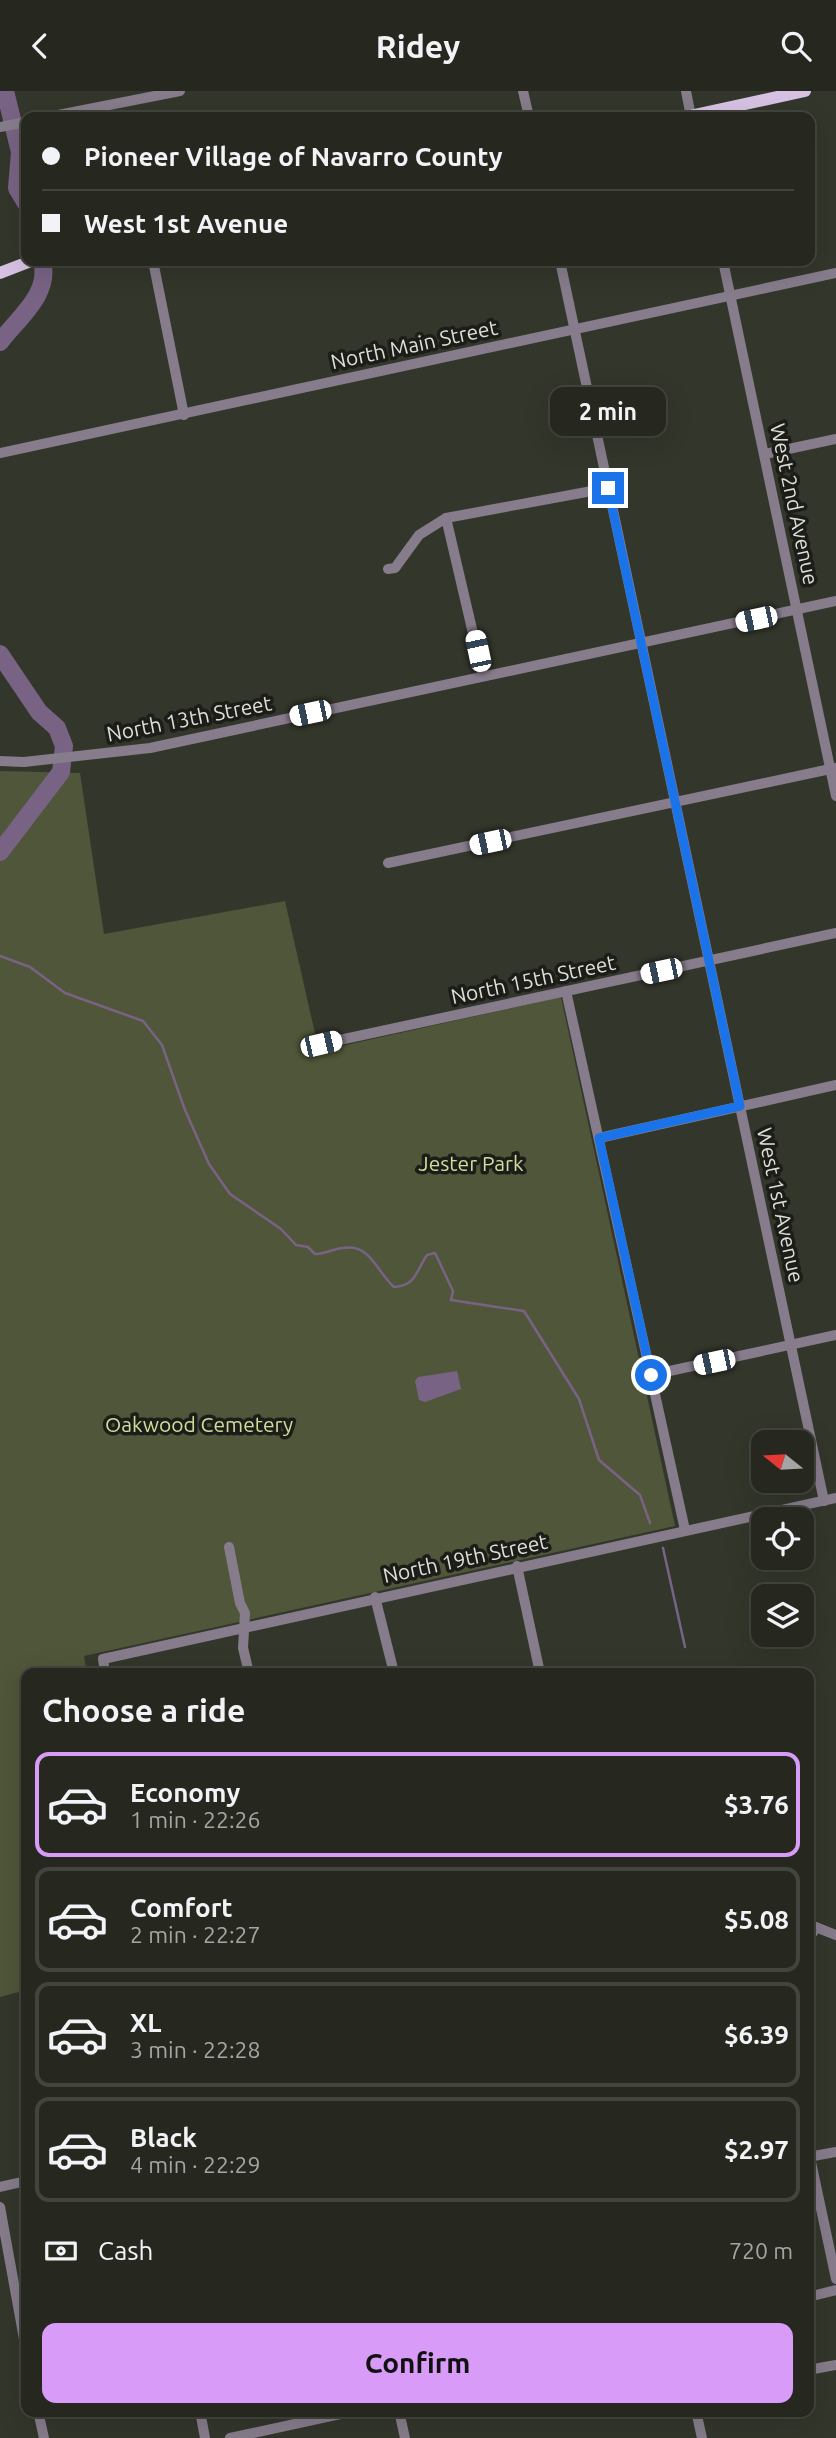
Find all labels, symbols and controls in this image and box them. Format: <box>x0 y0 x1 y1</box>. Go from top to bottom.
icon: back <box>21 27 59 65</box>
icon: search <box>777 27 815 65</box>
text: Ridey <box>376 28 460 64</box>
text: Pioneer Village of Navarro County <box>84 142 503 171</box>
text: West 1st Avenue <box>84 209 288 238</box>
street label: North Main Street <box>328 315 500 373</box>
callout: 2 min <box>550 387 666 435</box>
text: 2 min <box>579 399 637 424</box>
street label: West 2nd Avenue <box>766 421 824 587</box>
route end <box>592 472 624 504</box>
car <box>734 604 779 634</box>
car <box>464 628 493 674</box>
street label: North 13th Street <box>104 690 274 746</box>
car <box>288 698 333 728</box>
car <box>468 827 513 857</box>
street label: North 15th Street <box>449 950 617 1008</box>
car <box>639 956 684 986</box>
car <box>299 1029 344 1059</box>
street label: West 1st Avenue <box>753 1125 809 1285</box>
park label: Jester Park <box>418 1151 524 1175</box>
car <box>692 1347 737 1377</box>
route start <box>635 1359 667 1391</box>
park label: Oakwood Cemetery <box>105 1412 293 1436</box>
north arrow <box>751 1430 814 1493</box>
map controls <box>751 1430 814 1647</box>
button: locate <box>751 1507 814 1570</box>
street label: North 19th Street <box>381 1529 549 1587</box>
button: layers <box>751 1584 814 1647</box>
text: Choose a ride <box>42 1692 245 1728</box>
icon: car <box>46 1773 109 1836</box>
text: Economy <box>130 1778 240 1807</box>
text: $3.76 <box>724 1790 789 1819</box>
text: 1 min · 22:26 <box>130 1807 261 1832</box>
icon: car <box>46 1888 109 1951</box>
text: Comfort <box>130 1893 233 1922</box>
text: $5.08 <box>724 1905 789 1934</box>
text: 2 min · 22:27 <box>130 1922 261 1947</box>
icon: car <box>46 2003 109 2066</box>
text: XL <box>130 2008 161 2037</box>
text: $6.39 <box>724 2020 789 2049</box>
text: 3 min · 22:28 <box>130 2037 261 2062</box>
icon: car <box>46 2118 109 2181</box>
text: Black <box>130 2123 197 2152</box>
text: $2.97 <box>724 2135 789 2164</box>
text: 4 min · 22:29 <box>130 2152 261 2177</box>
icon: cash <box>42 2232 80 2270</box>
text: Cash <box>98 2236 153 2265</box>
text: 720 m <box>729 2238 793 2263</box>
button: Confirm <box>42 2323 793 2403</box>

